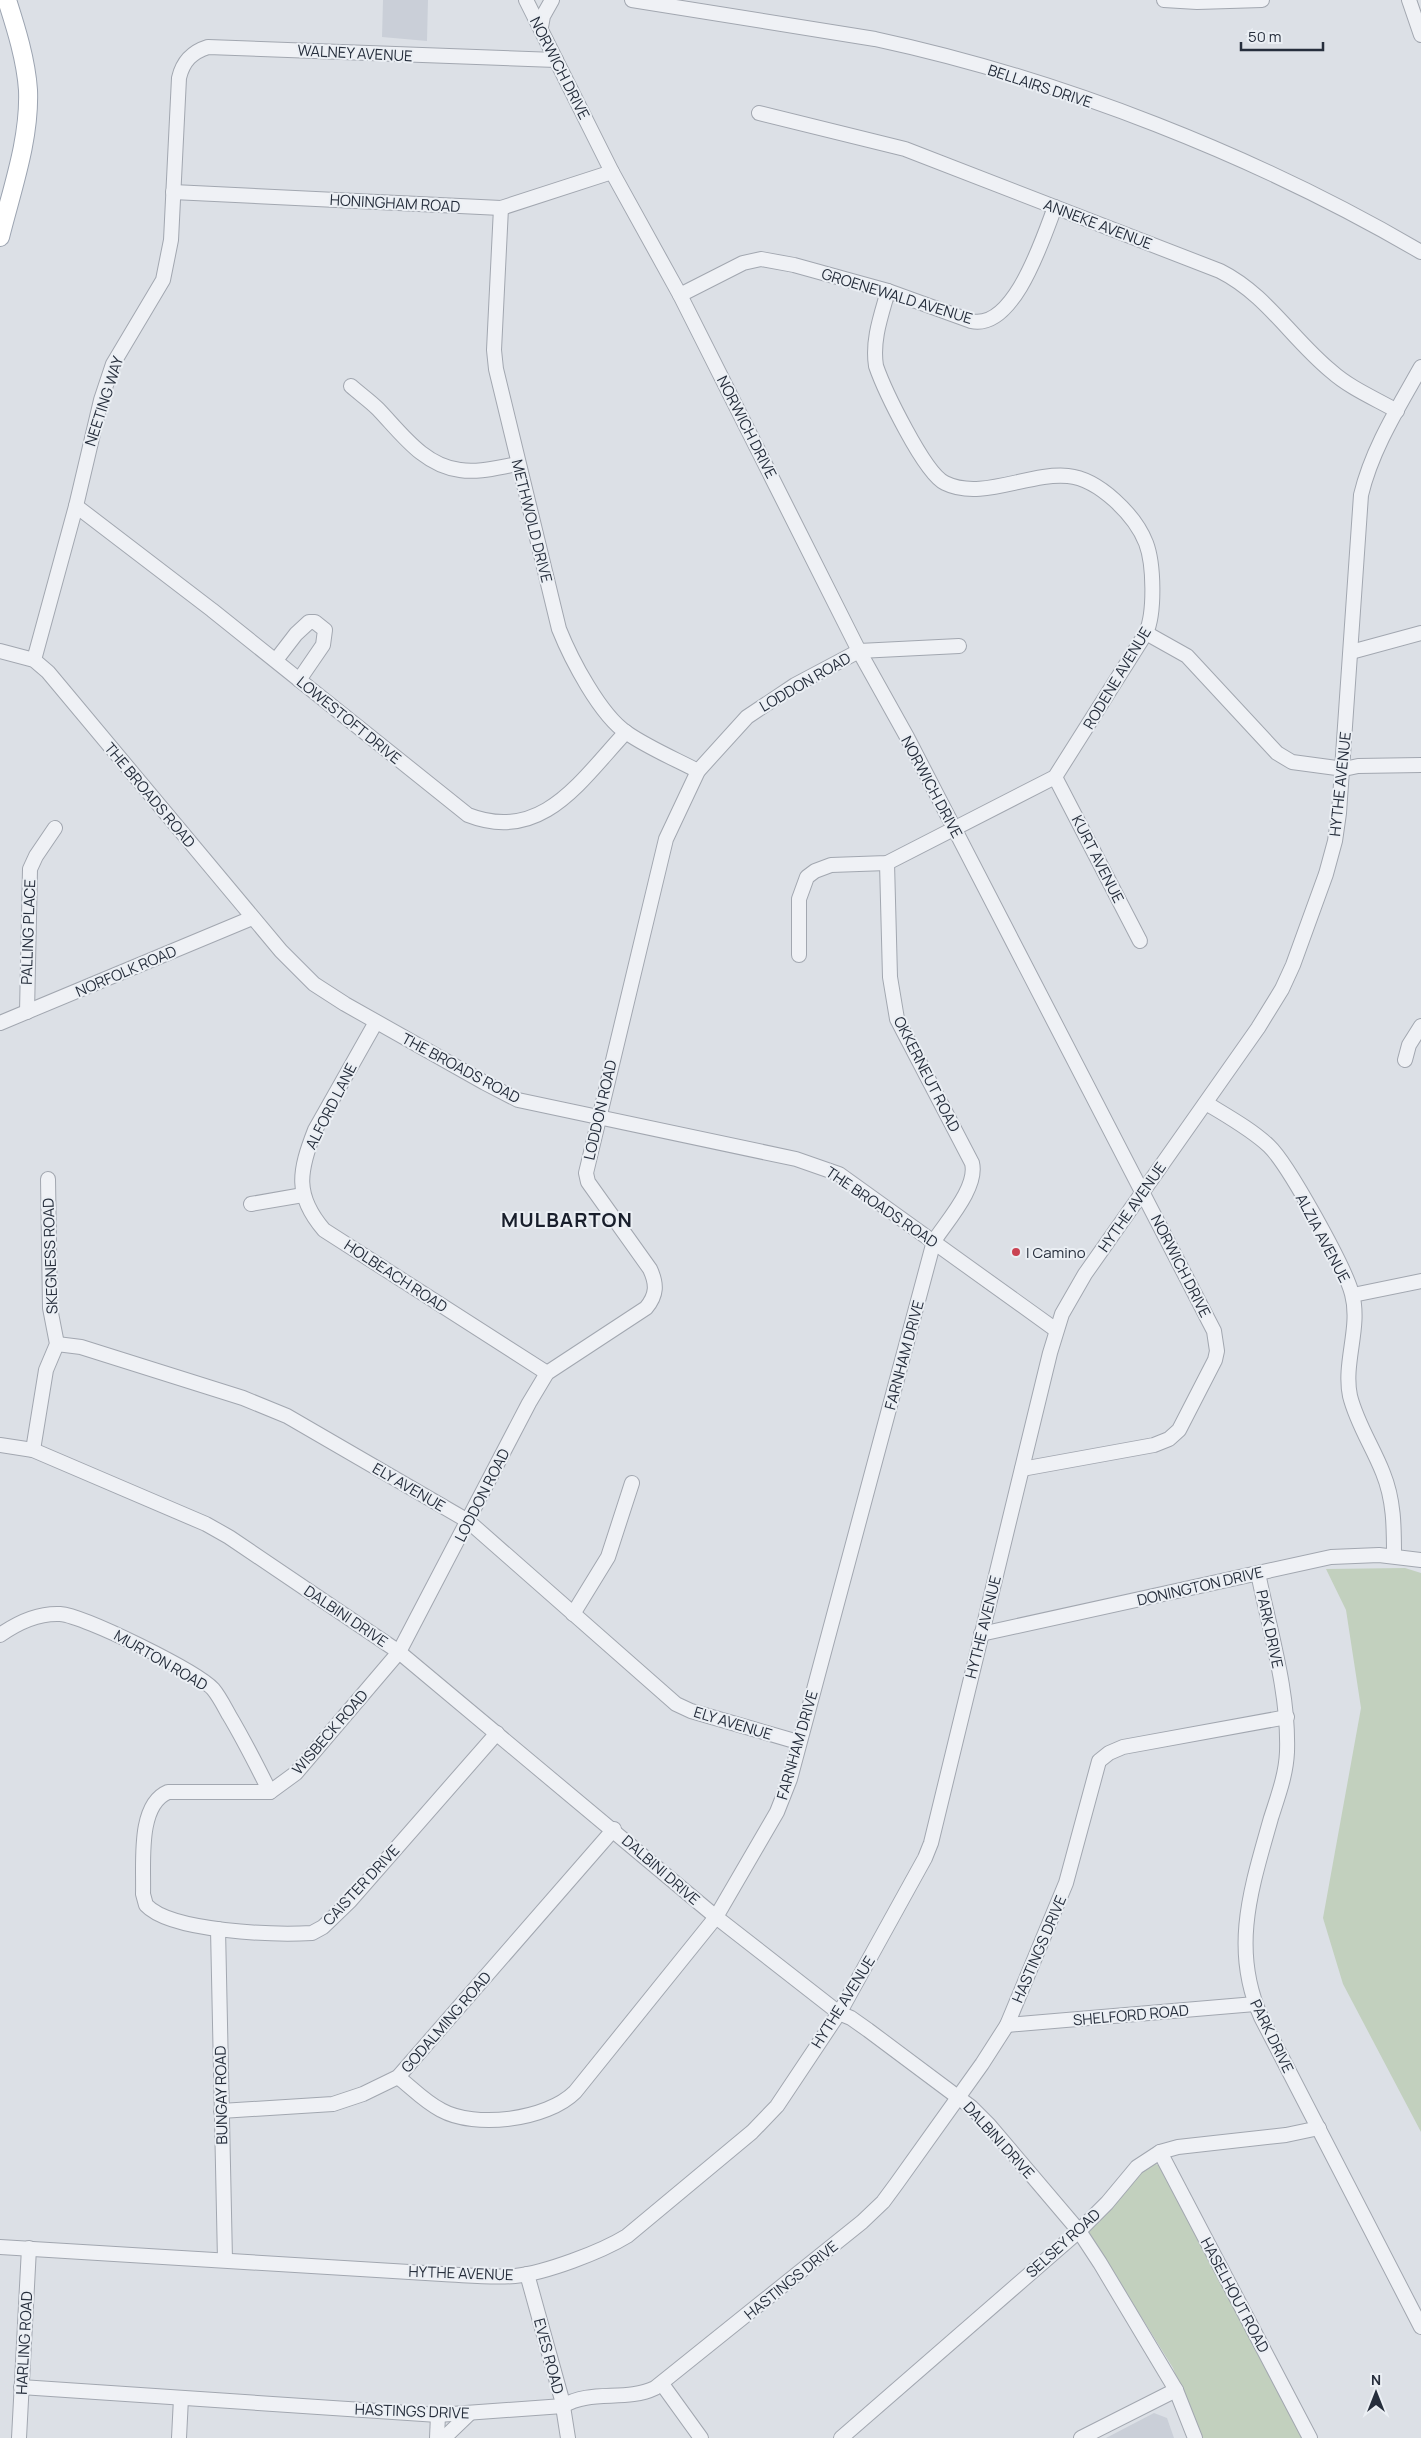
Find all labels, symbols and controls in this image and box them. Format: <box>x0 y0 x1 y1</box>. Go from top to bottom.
street label: NORWICH DRIVE <box>525 13 595 123</box>
scale bar <box>1241 20 1324 52</box>
text: 50 m <box>1248 26 1282 47</box>
street label: WALNEY AVENUE <box>297 40 413 66</box>
street label: BELLAIRS DRIVE <box>985 59 1095 113</box>
street label: HONINGHAM ROAD <box>329 189 461 217</box>
street label: ANNEKE AVENUE <box>1041 194 1155 254</box>
street label: GROENEWALD AVENUE <box>819 263 975 329</box>
street label: NEETING WAY <box>80 353 129 449</box>
street label: NORWICH DRIVE <box>712 372 782 482</box>
street label: METHWOLD DRIVE <box>507 457 557 585</box>
street label: RODENE AVENUE <box>1078 623 1156 733</box>
street label: LODDON ROAD <box>756 647 854 717</box>
street label: LOWESTOFT DRIVE <box>292 671 406 769</box>
street label: HYTHE AVENUE <box>1324 731 1356 837</box>
street label: NORWICH DRIVE <box>896 732 968 842</box>
street label: THE BROADS ROAD <box>100 738 200 852</box>
street label: KURT AVENUE <box>1067 812 1129 906</box>
street label: PALLING PLACE <box>16 879 40 985</box>
street label: NORFOLK ROAD <box>72 940 180 1002</box>
street label: OKKERNEUT ROAD <box>889 1013 965 1135</box>
street label: THE BROADS ROAD <box>398 1028 524 1108</box>
street label: LODDON ROAD <box>578 1058 622 1162</box>
street label: ALFORD LANE <box>300 1059 362 1153</box>
street label: HYTHE AVENUE <box>1093 1158 1171 1256</box>
street label: THE BROADS ROAD <box>822 1162 942 1252</box>
street label: ALZIA AVENUE <box>1291 1190 1355 1286</box>
street label: SKEGNESS ROAD <box>37 1197 63 1315</box>
district label: MULBARTON <box>501 1206 633 1233</box>
street label: NORWICH DRIVE <box>1146 1211 1216 1321</box>
street label: HOLBEACH ROAD <box>340 1235 452 1317</box>
place label: I Camino <box>1026 1242 1086 1263</box>
marker: I Camino <box>1010 1246 1022 1258</box>
street label: FARNHAM DRIVE <box>879 1298 929 1412</box>
street label: LODDON ROAD <box>449 1445 515 1545</box>
street label: ELY AVENUE <box>369 1458 449 1516</box>
street label: DONINGTON DRIVE <box>1135 1561 1265 1611</box>
street label: HYTHE AVENUE <box>960 1573 1006 1681</box>
street label: DALBINI DRIVE <box>300 1580 392 1652</box>
street label: PARK DRIVE <box>1251 1588 1289 1670</box>
street label: MURTON ROAD <box>110 1625 212 1695</box>
street label: WISBECK ROAD <box>287 1685 373 1779</box>
street label: FARNHAM DRIVE <box>771 1688 823 1802</box>
street label: ELY AVENUE <box>691 1701 775 1745</box>
street label: DALBINI DRIVE <box>617 1830 705 1910</box>
street label: CAISTER DRIVE <box>318 1840 404 1930</box>
street label: HASTINGS DRIVE <box>1007 1892 1071 2006</box>
street label: HYTHE AVENUE <box>806 1952 880 2052</box>
street label: GODALMING ROAD <box>396 1967 496 2077</box>
street label: PARK DRIVE <box>1245 1996 1299 2076</box>
street label: SHELFORD ROAD <box>1072 1999 1190 2031</box>
street label: BUNGAY ROAD <box>210 2045 232 2145</box>
street label: DALBINI DRIVE <box>959 2097 1039 2183</box>
street label: SELSEY ROAD <box>1021 2204 1105 2282</box>
street label: HASELHOUT ROAD <box>1196 2234 1274 2356</box>
street label: HASTINGS DRIVE <box>740 2236 842 2324</box>
street label: HYTHE AVENUE <box>408 2261 514 2285</box>
street label: HARLING ROAD <box>11 2291 37 2395</box>
street label: EVES ROAD <box>529 2316 569 2396</box>
north arrow <box>1351 2368 1401 2418</box>
text: N <box>1371 2370 1381 2389</box>
street label: HASTINGS DRIVE <box>354 2399 470 2423</box>

